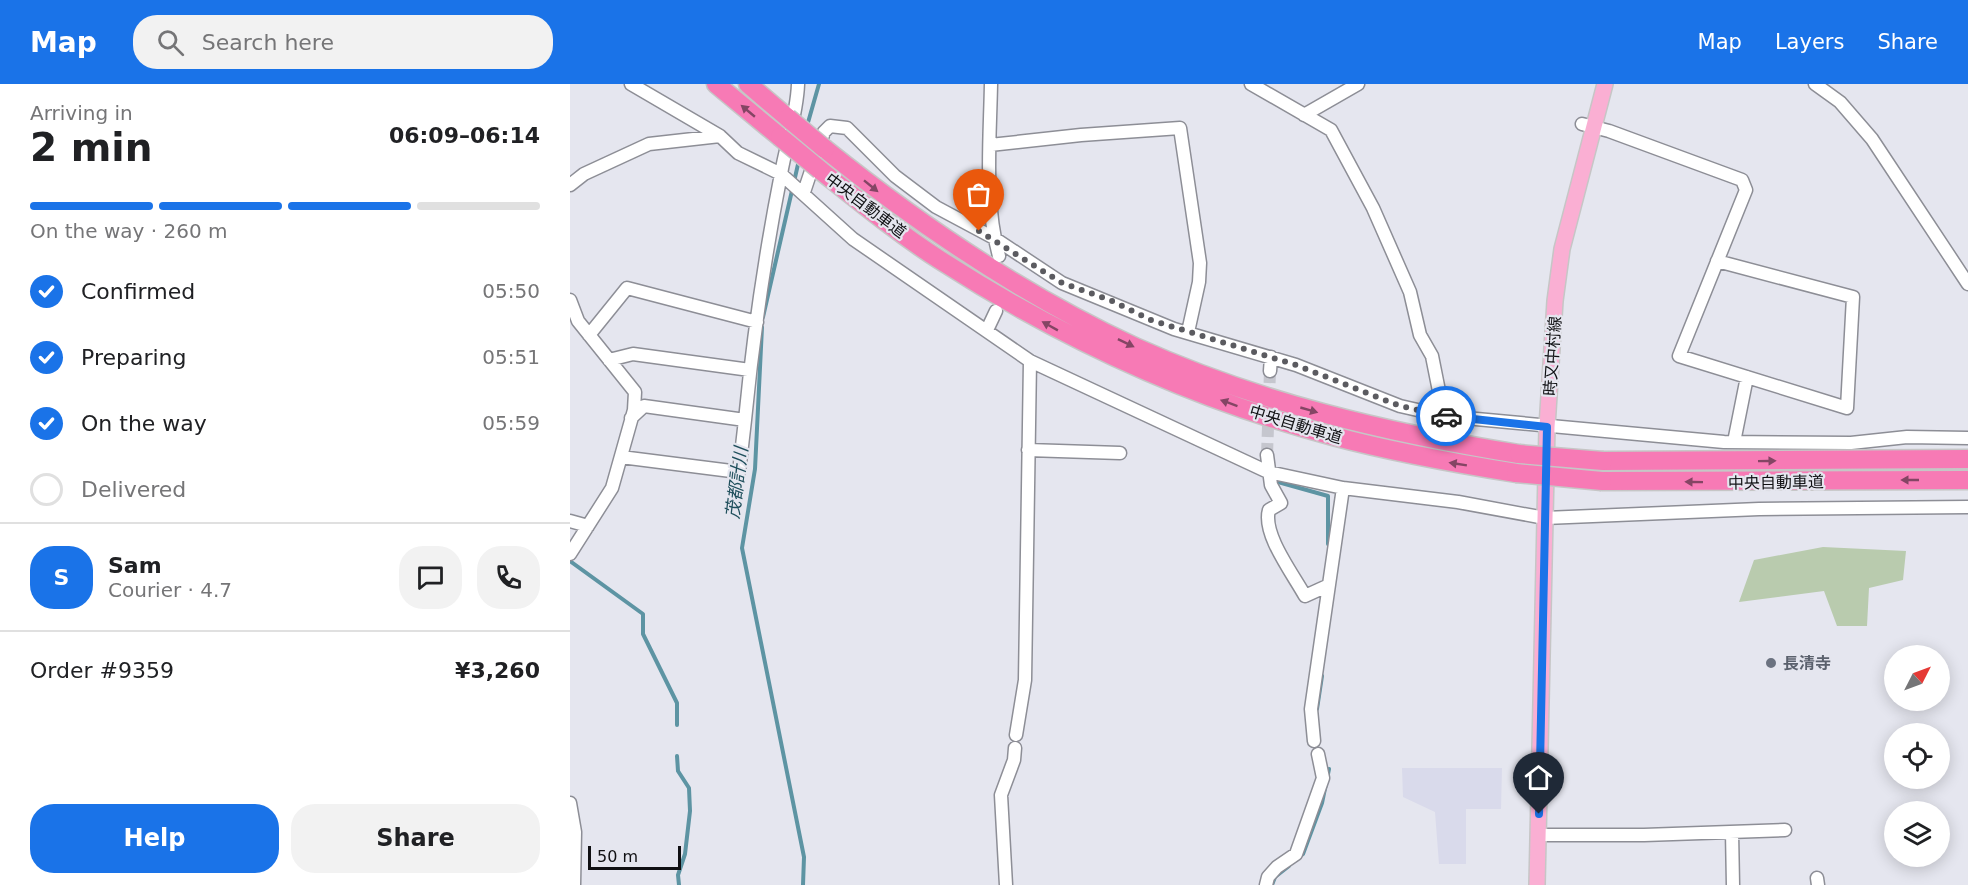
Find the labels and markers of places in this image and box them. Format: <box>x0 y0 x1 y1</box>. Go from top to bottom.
pin <box>953 169 1004 231</box>
place label: 長清寺 <box>1783 654 1831 673</box>
marker: 長清寺 <box>1764 656 1778 670</box>
pin <box>1513 752 1564 814</box>

